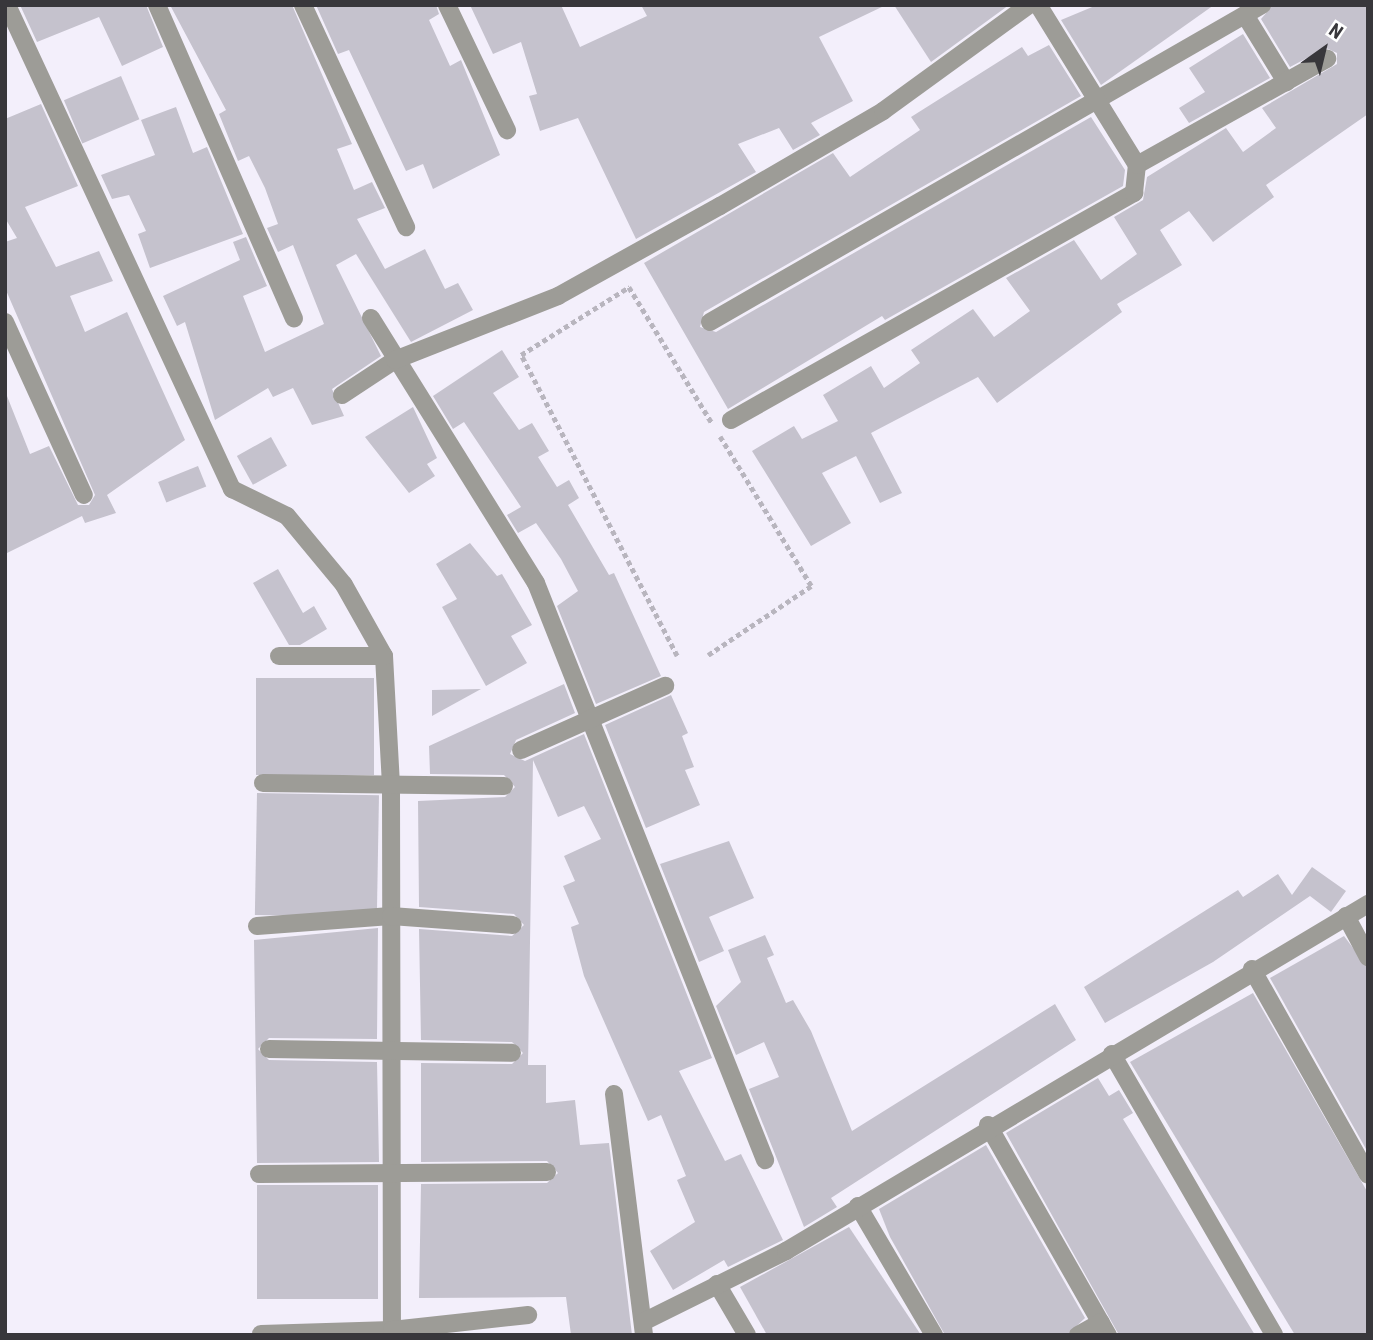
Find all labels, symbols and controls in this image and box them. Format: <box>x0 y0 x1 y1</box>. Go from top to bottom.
north arrow <box>1289 14 1359 84</box>
text: N <box>1325 18 1347 44</box>

